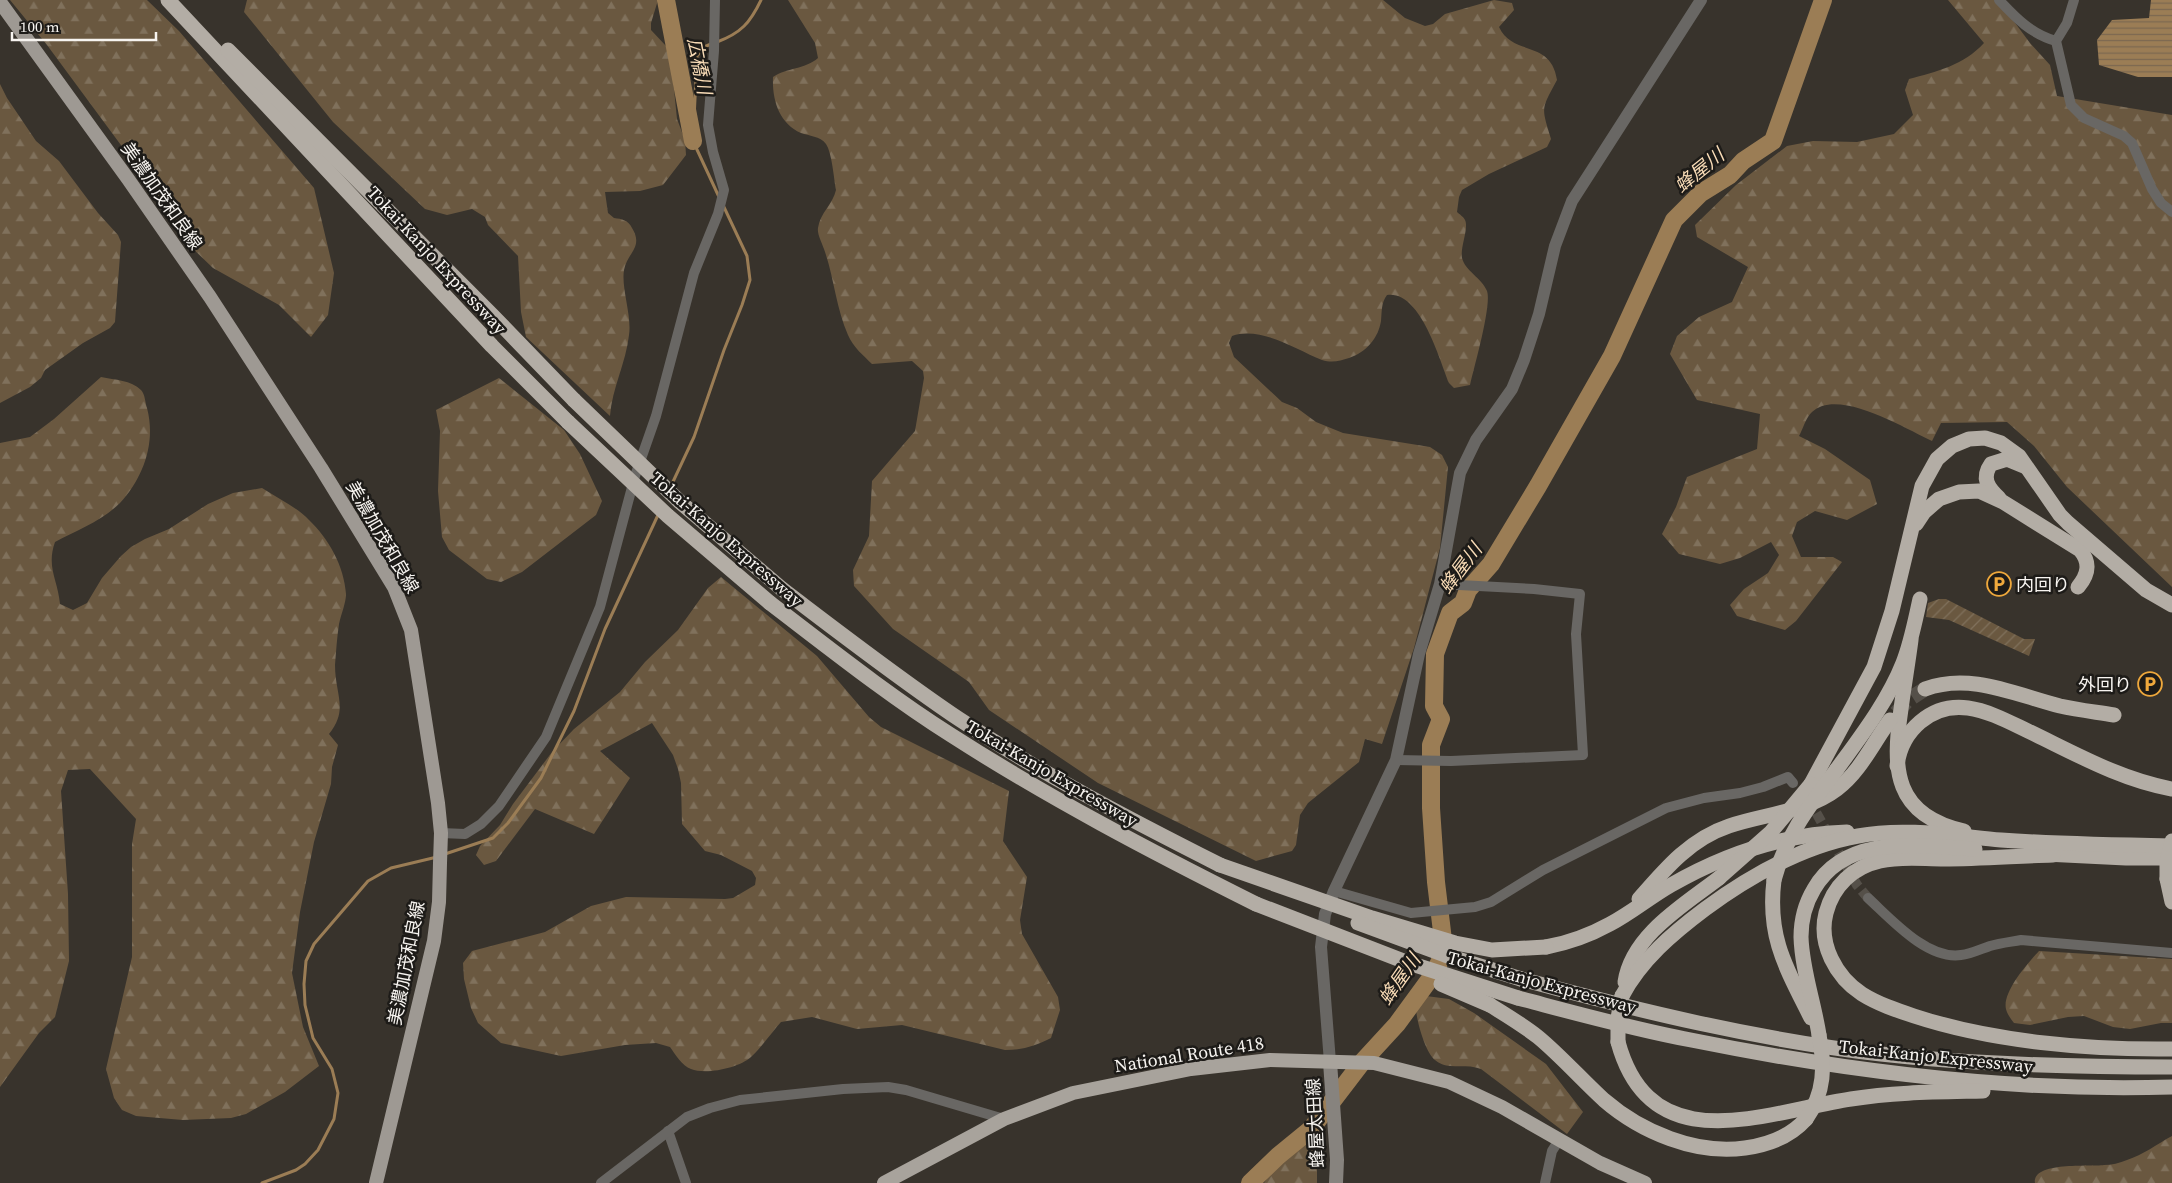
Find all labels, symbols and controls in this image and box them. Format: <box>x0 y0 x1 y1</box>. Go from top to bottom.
scale bar <box>12 10 156 42</box>
text: 100 m <box>20 16 60 37</box>
water label: 広橋川 <box>682 36 719 98</box>
street label: 美濃加茂和良線 <box>116 137 208 255</box>
water label: 蜂屋川 <box>1669 141 1731 198</box>
street label: Tokai-Kanjo Expressway <box>362 180 513 340</box>
street label: Tokai-Kanjo Expressway <box>645 466 809 613</box>
street label: 美濃加茂和良線 <box>341 476 425 598</box>
water label: 蜂屋川 <box>1432 536 1489 599</box>
parking icon: 内回り <box>1986 571 2012 597</box>
place label: 内回り <box>2016 572 2070 597</box>
parking icon: 外回り <box>2137 671 2163 697</box>
place label: 外回り <box>2078 672 2132 697</box>
street label: Tokai-Kanjo Expressway <box>962 714 1143 833</box>
street label: 美濃加茂和良線 <box>382 899 430 1027</box>
street label: Tokai-Kanjo Expressway <box>1445 945 1640 1019</box>
water label: 蜂屋川 <box>1372 947 1427 1010</box>
street label: National Route 418 <box>1113 1030 1265 1078</box>
street label: Tokai-Kanjo Expressway <box>1838 1033 2035 1079</box>
street label: 蜂屋太田線 <box>1300 1077 1330 1169</box>

